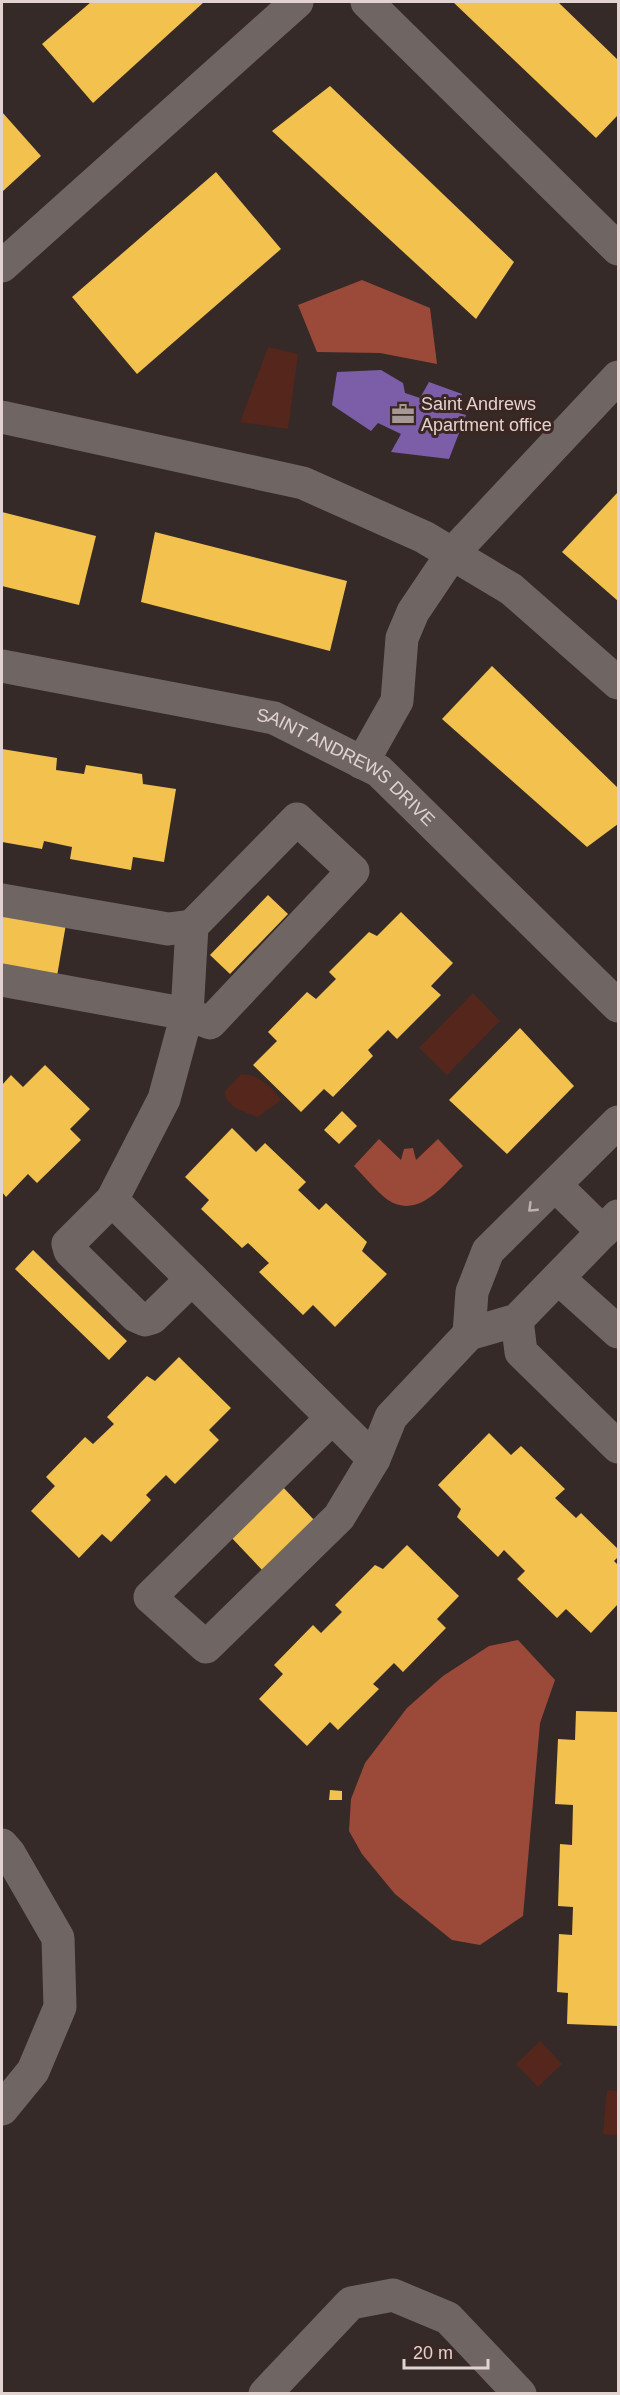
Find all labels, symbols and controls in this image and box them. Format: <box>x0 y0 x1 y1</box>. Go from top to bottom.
place label: Saint Andrews Apartment office <box>421 394 552 435</box>
office icon: Saint Andrews Apartment office <box>390 401 416 427</box>
street label: SAINT ANDREWS DRIVE <box>255 705 439 830</box>
one-way arrow <box>529 1201 539 1212</box>
scale bar <box>404 2332 488 2370</box>
text: 20 m <box>413 2343 453 2363</box>

